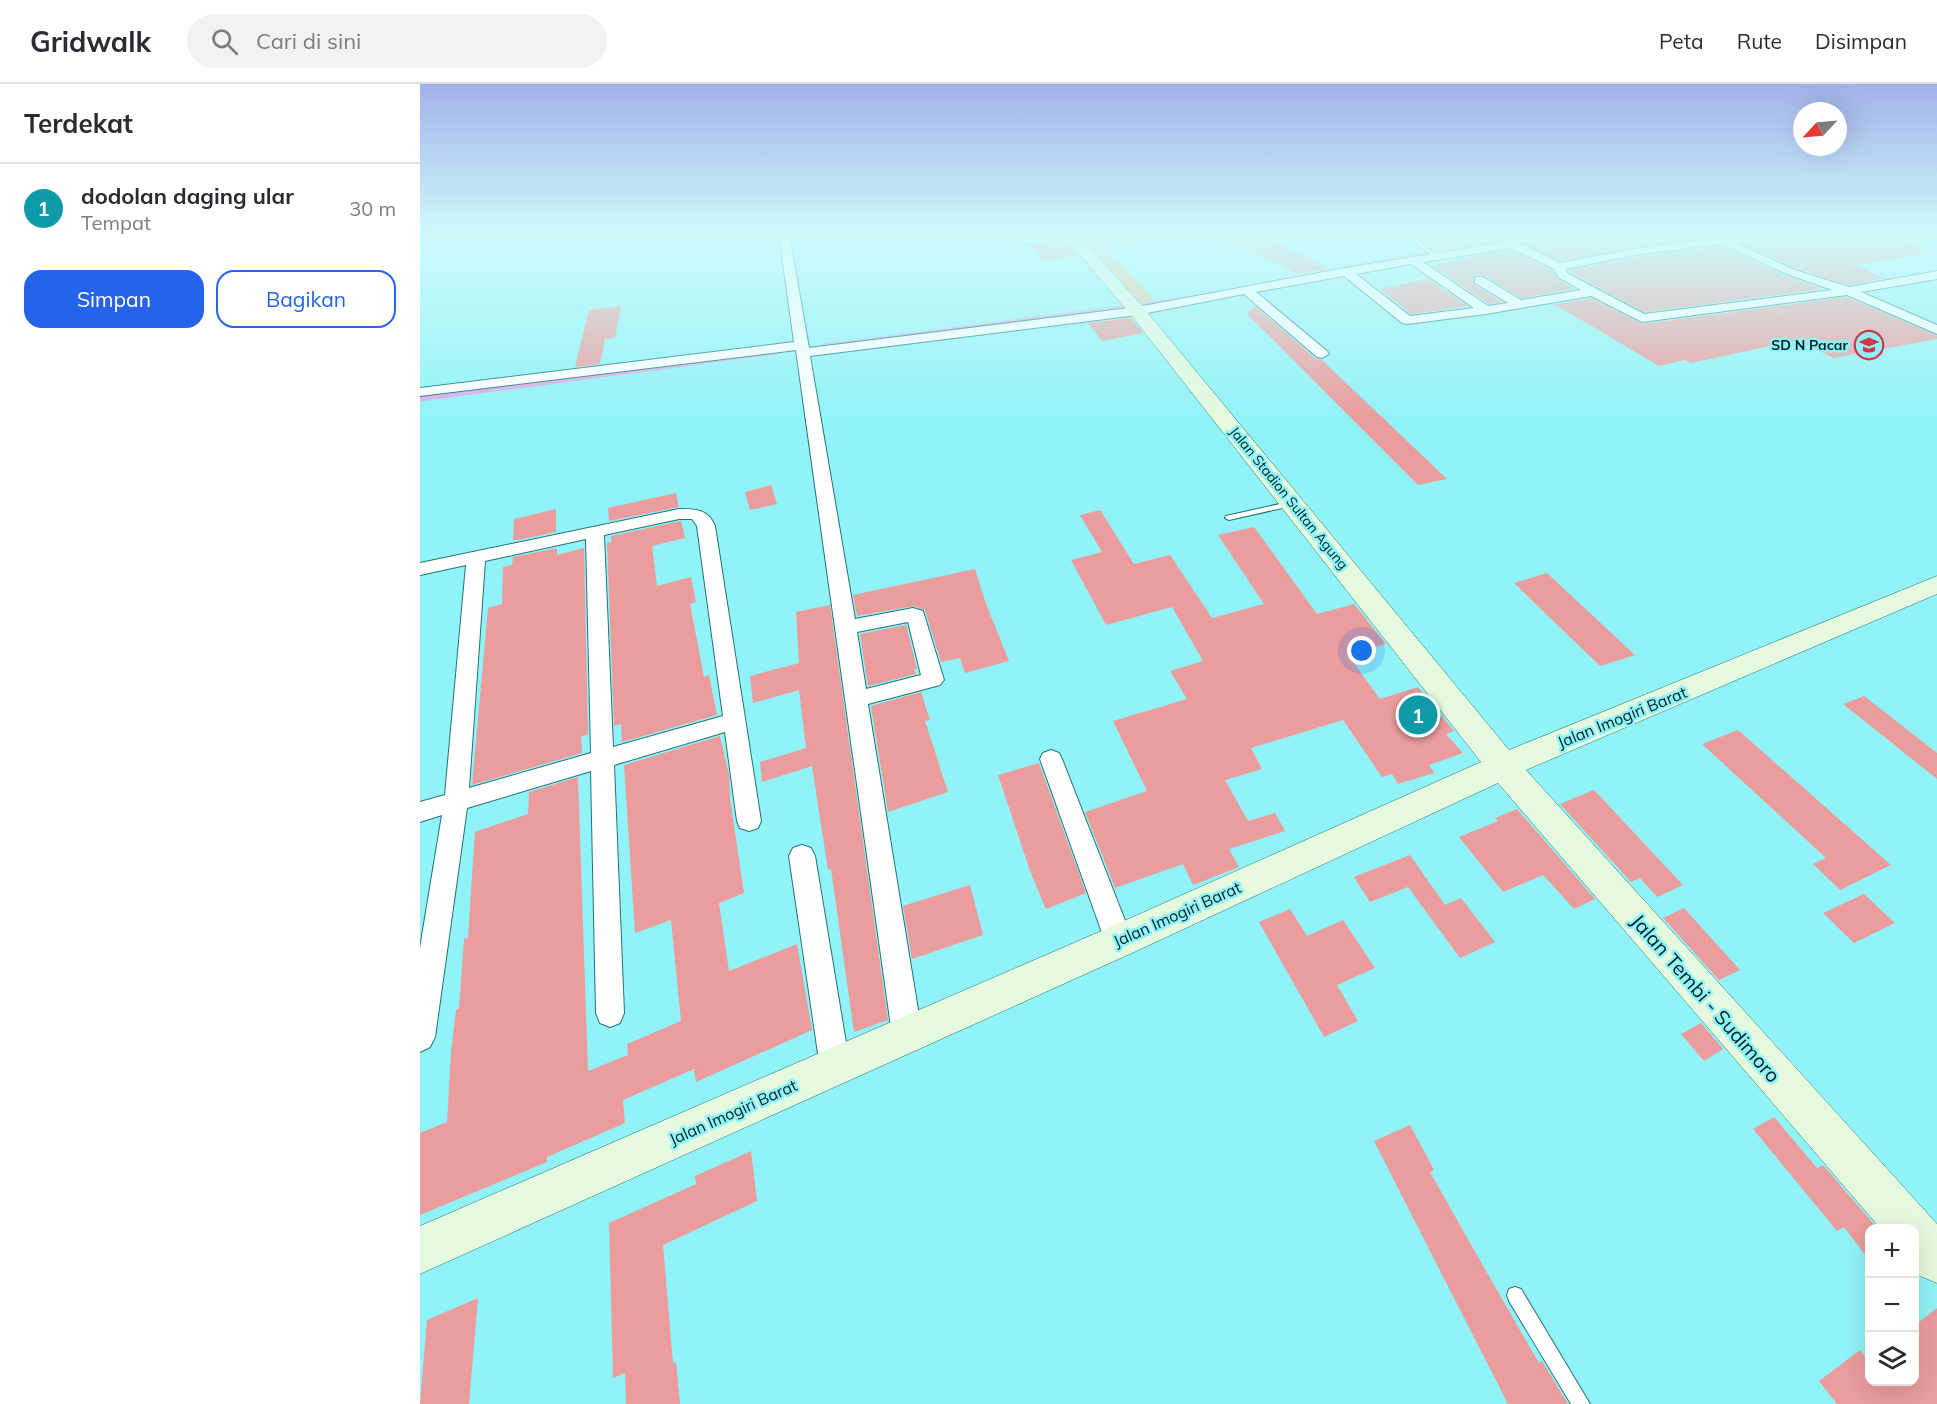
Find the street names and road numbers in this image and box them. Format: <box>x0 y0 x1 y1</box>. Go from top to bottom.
street label: Jalan Stadion Sultan Agung <box>1226 423 1352 573</box>
street label: Jalan Imogiri Barat <box>1554 682 1690 752</box>
street label: Jalan Imogiri Barat <box>1110 877 1244 951</box>
street label: Jalan Tembi - Sudimoro <box>1626 909 1786 1087</box>
street label: Jalan Imogiri Barat <box>666 1075 800 1149</box>

